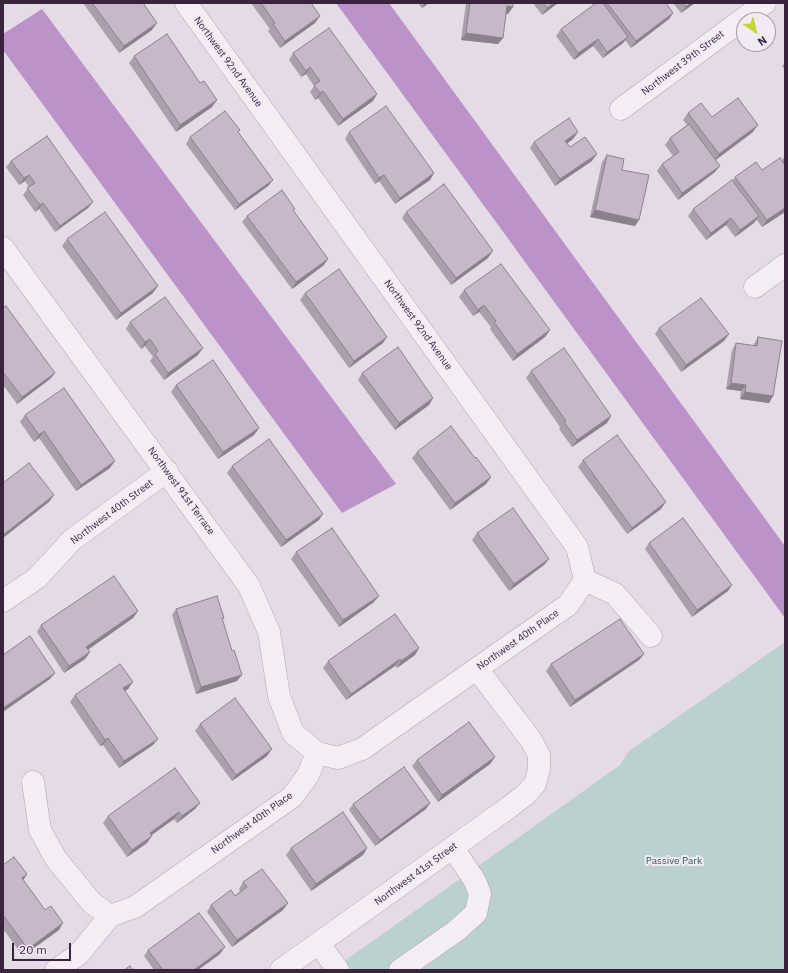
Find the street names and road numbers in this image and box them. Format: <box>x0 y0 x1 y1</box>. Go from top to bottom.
street label: Northwest 92nd Avenue <box>191 15 265 109</box>
street label: Northwest 39th Street <box>639 28 727 98</box>
street label: Northwest 92nd Avenue <box>381 278 455 372</box>
street label: Northwest 91st Terrace <box>145 445 217 537</box>
street label: Northwest 40th Street <box>68 477 156 547</box>
street label: Northwest 40th Place <box>475 607 561 673</box>
street label: Northwest 40th Place <box>209 790 295 856</box>
street label: Northwest 41st Street <box>372 840 460 908</box>

